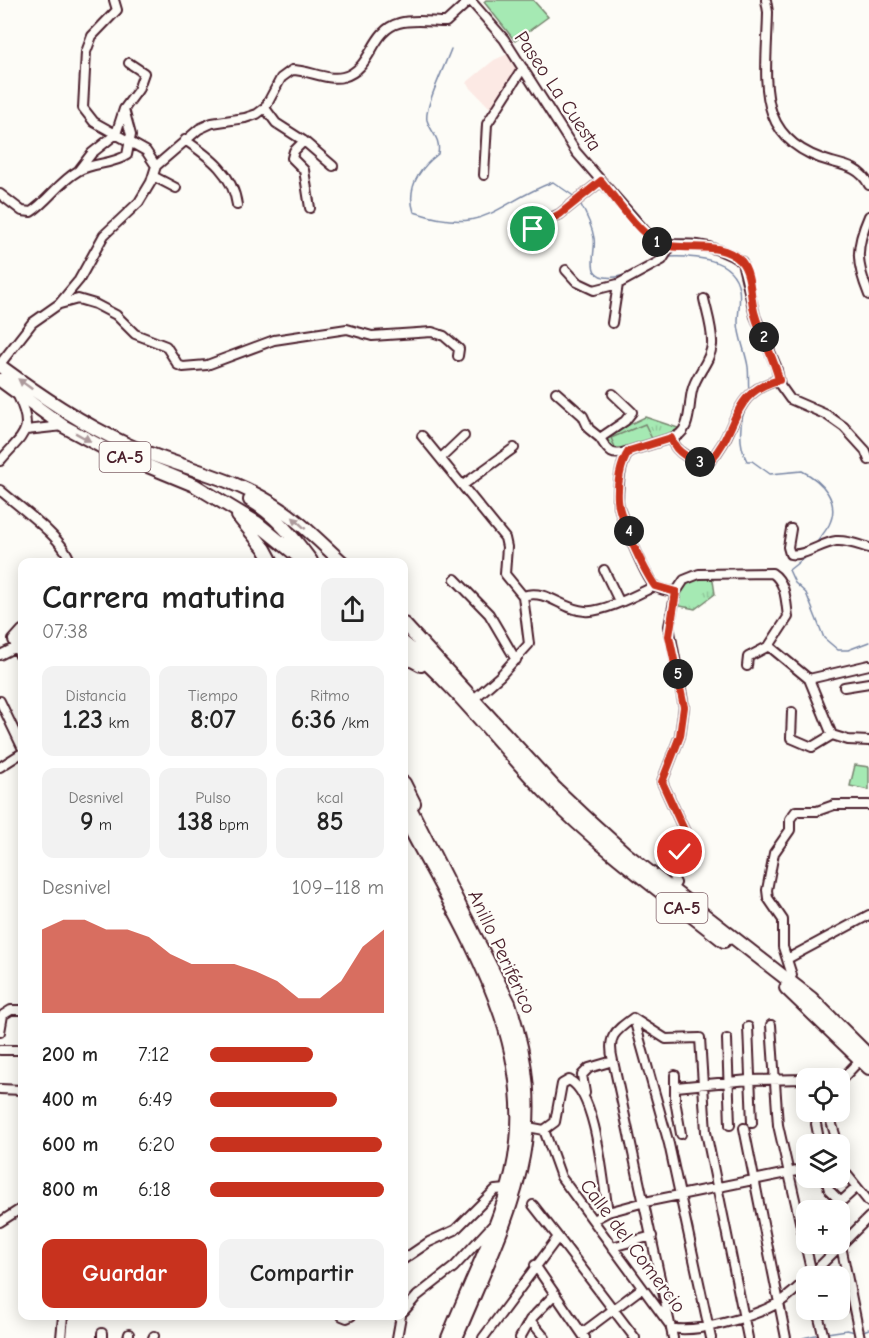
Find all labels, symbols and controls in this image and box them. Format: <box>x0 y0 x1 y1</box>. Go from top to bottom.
street label: Paseo La Cuesta <box>510 27 606 155</box>
pin <box>507 203 558 254</box>
icon: arrive <box>516 212 549 245</box>
pin: 1 <box>642 227 672 257</box>
text: 1 <box>654 233 660 251</box>
pin: 2 <box>749 322 779 352</box>
text: 2 <box>760 328 768 346</box>
one-way arrow <box>17 378 33 390</box>
one-way arrow <box>75 432 92 442</box>
road number: CA-5 <box>100 442 150 472</box>
pin: 3 <box>685 447 715 477</box>
text: 3 <box>696 453 704 471</box>
one-way arrow <box>291 516 306 530</box>
pin: 4 <box>614 516 644 546</box>
text: 4 <box>625 522 633 540</box>
text: Carrera matutina <box>42 578 286 616</box>
button: share <box>321 578 384 641</box>
text: 07:38 <box>42 620 88 643</box>
pin: 5 <box>663 659 693 689</box>
text: 5 <box>674 665 682 683</box>
text: Distancia <box>65 687 127 705</box>
text: Tiempo <box>188 687 238 705</box>
text: Ritmo <box>310 687 350 705</box>
text: 1.23 <box>62 705 103 735</box>
text: 8:07 <box>190 705 236 735</box>
text: 6:36 <box>291 705 336 735</box>
text: km <box>103 714 130 732</box>
text: /km <box>336 714 369 732</box>
text: Desnivel <box>68 789 124 807</box>
text: Pulso <box>195 789 231 807</box>
text: kcal <box>317 789 343 807</box>
text: 9 <box>80 807 94 837</box>
text: 138 <box>177 807 213 837</box>
text: 85 <box>316 807 344 837</box>
text: m <box>94 816 112 834</box>
text: bpm <box>213 816 249 834</box>
pin <box>654 826 705 877</box>
icon: check <box>663 835 696 868</box>
text: Desnivel <box>42 876 111 899</box>
text: 109–118 m <box>292 876 384 899</box>
street label: Anillo Periférico <box>463 887 541 1017</box>
road number: CA-5 <box>656 893 708 923</box>
text: 200 m <box>42 1043 98 1066</box>
text: 7:12 <box>138 1043 169 1066</box>
map controls <box>796 1068 850 1320</box>
button: locate <box>796 1068 850 1122</box>
text: 400 m <box>42 1088 97 1111</box>
text: 6:49 <box>138 1088 173 1111</box>
text: 600 m <box>42 1133 98 1156</box>
text: 6:20 <box>138 1133 175 1156</box>
button: layers <box>796 1134 850 1188</box>
street label: Calle del Comercio <box>575 1175 691 1317</box>
text: 800 m <box>42 1178 98 1201</box>
text: 6:18 <box>138 1178 171 1201</box>
button: + <box>796 1200 850 1254</box>
button: Guardar <box>42 1239 207 1308</box>
button: Compartir <box>219 1239 384 1308</box>
button: − <box>796 1266 850 1320</box>

